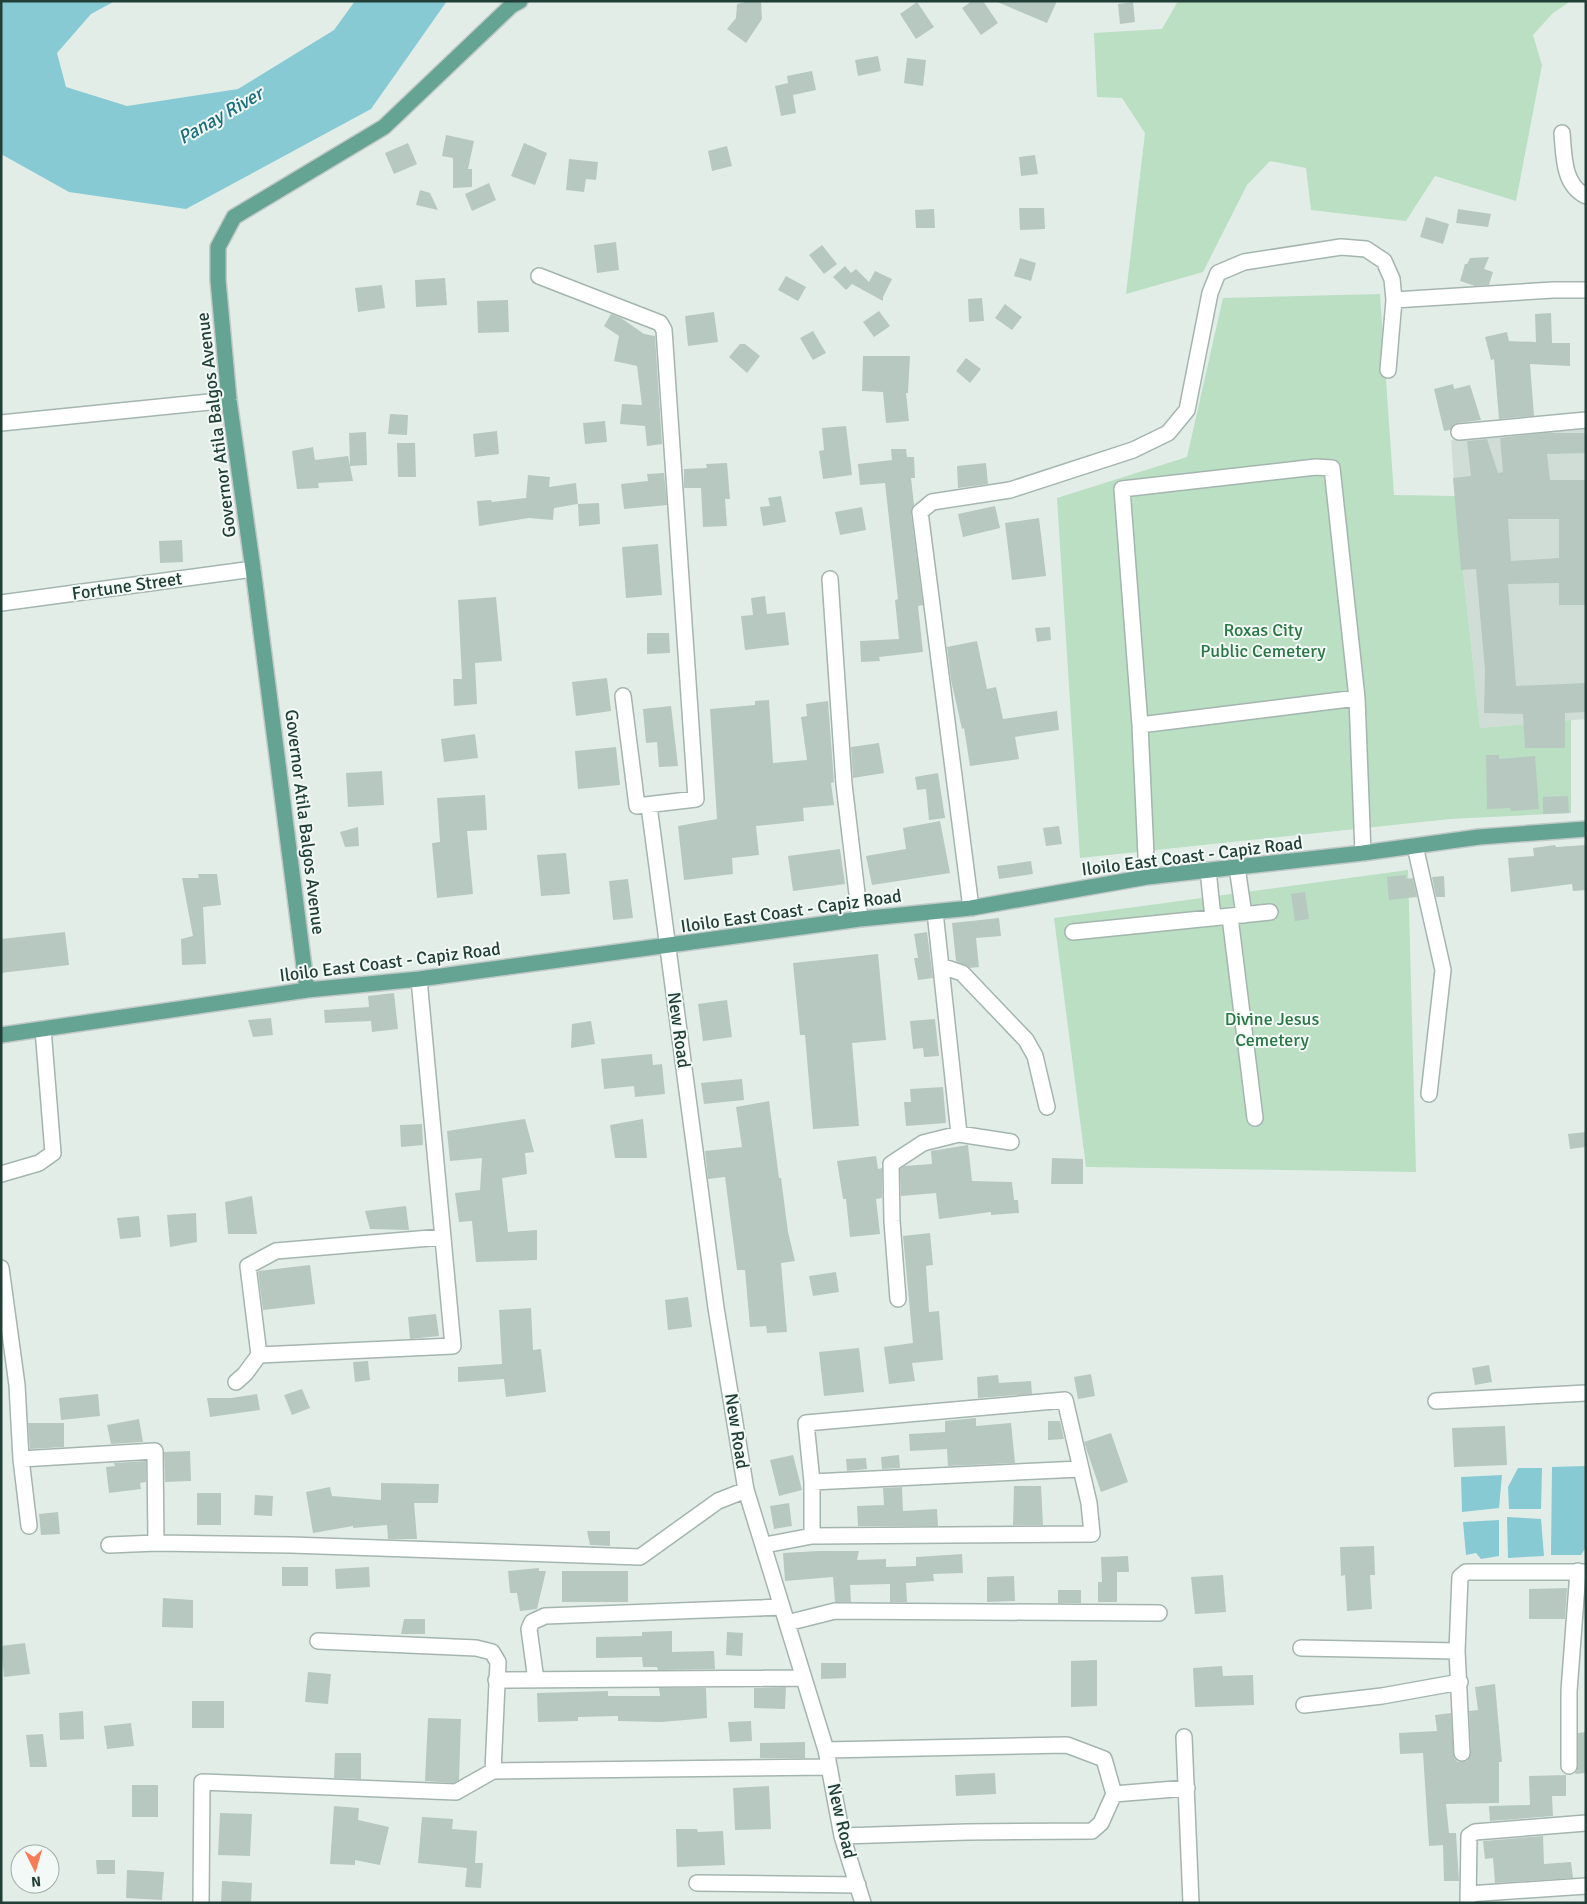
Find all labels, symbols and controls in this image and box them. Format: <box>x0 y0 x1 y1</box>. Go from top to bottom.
water label: Panay River <box>174 80 270 150</box>
street label: Governor Atila Balgos Avenue <box>191 311 241 539</box>
street label: Fortune Street <box>70 567 184 605</box>
park label: Roxas City Public Cemetery <box>1200 619 1326 662</box>
street label: Governor Atila Balgos Avenue <box>280 708 330 936</box>
street label: Iloilo East Coast - Capiz Road <box>1080 832 1304 880</box>
street label: Iloilo East Coast - Capiz Road <box>679 885 903 937</box>
street label: Iloilo East Coast - Capiz Road <box>278 938 502 986</box>
street label: New Road <box>663 991 695 1069</box>
park label: Divine Jesus Cemetery <box>1225 1008 1319 1051</box>
street label: New Road <box>720 1391 754 1471</box>
street label: New Road <box>823 1781 861 1861</box>
north arrow <box>10 1844 60 1894</box>
text: N <box>30 1873 42 1890</box>

